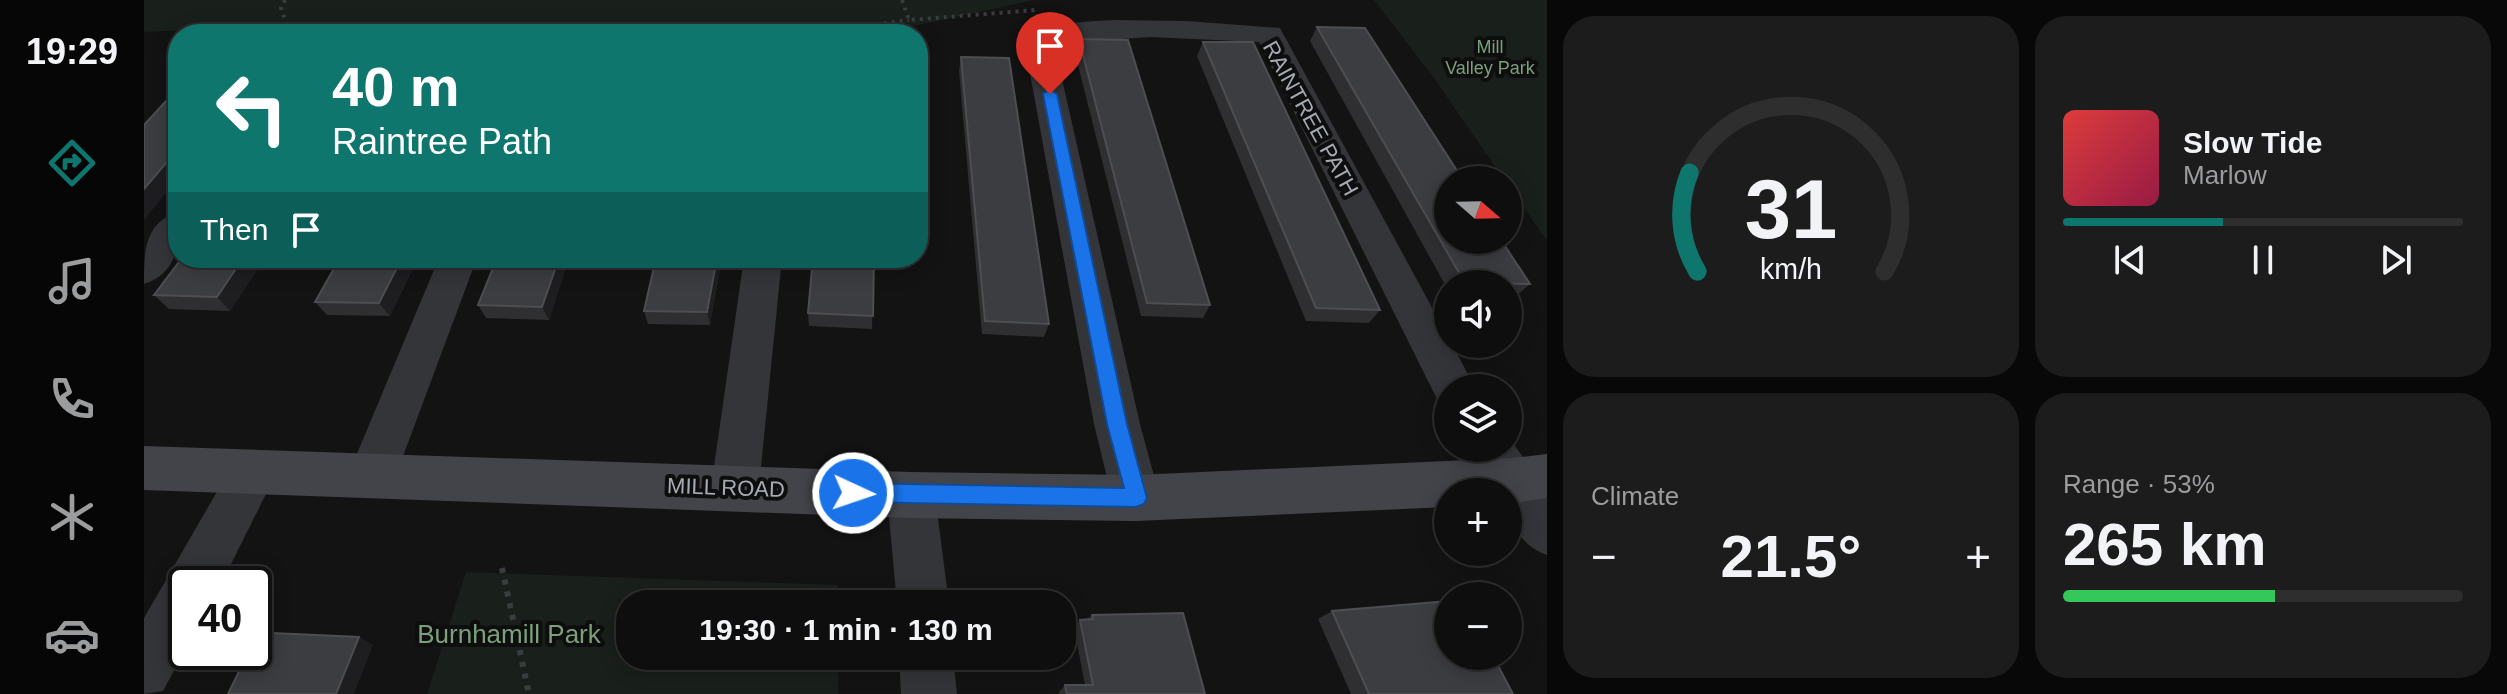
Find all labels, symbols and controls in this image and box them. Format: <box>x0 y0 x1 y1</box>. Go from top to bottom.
pin <box>1016 12 1084 94</box>
icon: arrive <box>1028 24 1072 68</box>
text: 19:29 <box>26 31 118 72</box>
street label: RAINTREE PATH <box>1258 37 1363 200</box>
park label: Mill Valley Park <box>1445 37 1536 78</box>
text: 40 m <box>332 55 460 118</box>
icon: left <box>200 56 304 160</box>
text: Raintree Path <box>332 121 552 162</box>
text: Slow Tide <box>2183 126 2322 159</box>
icon: directions <box>44 135 100 191</box>
text: Marlow <box>2183 160 2267 190</box>
text: 31 <box>1745 163 1837 256</box>
north arrow <box>1434 166 1522 254</box>
map controls <box>1434 166 1522 670</box>
icon: arrive <box>284 208 328 252</box>
text: Then <box>200 213 268 246</box>
icon: previous <box>2108 238 2152 282</box>
icon: pause <box>2241 238 2285 282</box>
icon: next <box>2374 238 2418 282</box>
icon: music <box>44 253 100 309</box>
text: km/h <box>1760 253 1822 285</box>
button: sound <box>1434 270 1522 358</box>
icon: phone <box>44 371 100 427</box>
button: layers <box>1434 374 1522 462</box>
position arrow <box>811 451 895 535</box>
text: Range · 53% <box>2063 469 2215 499</box>
street label: MILL ROAD <box>667 473 785 502</box>
button: + <box>1434 478 1522 566</box>
text: Climate <box>1591 481 1679 511</box>
icon: climate <box>44 489 100 545</box>
text: 265 km <box>2063 511 2267 578</box>
text: 21.5° <box>1721 523 1861 590</box>
text: − <box>1591 532 1617 581</box>
text: + <box>1965 532 1991 581</box>
speed limit sign: 40 <box>168 566 272 670</box>
button: − <box>1434 582 1522 670</box>
icon: car <box>44 607 100 663</box>
text: 19:30 · 1 min · 130 m <box>699 613 993 646</box>
park label: Burnhamill Park <box>417 619 602 649</box>

